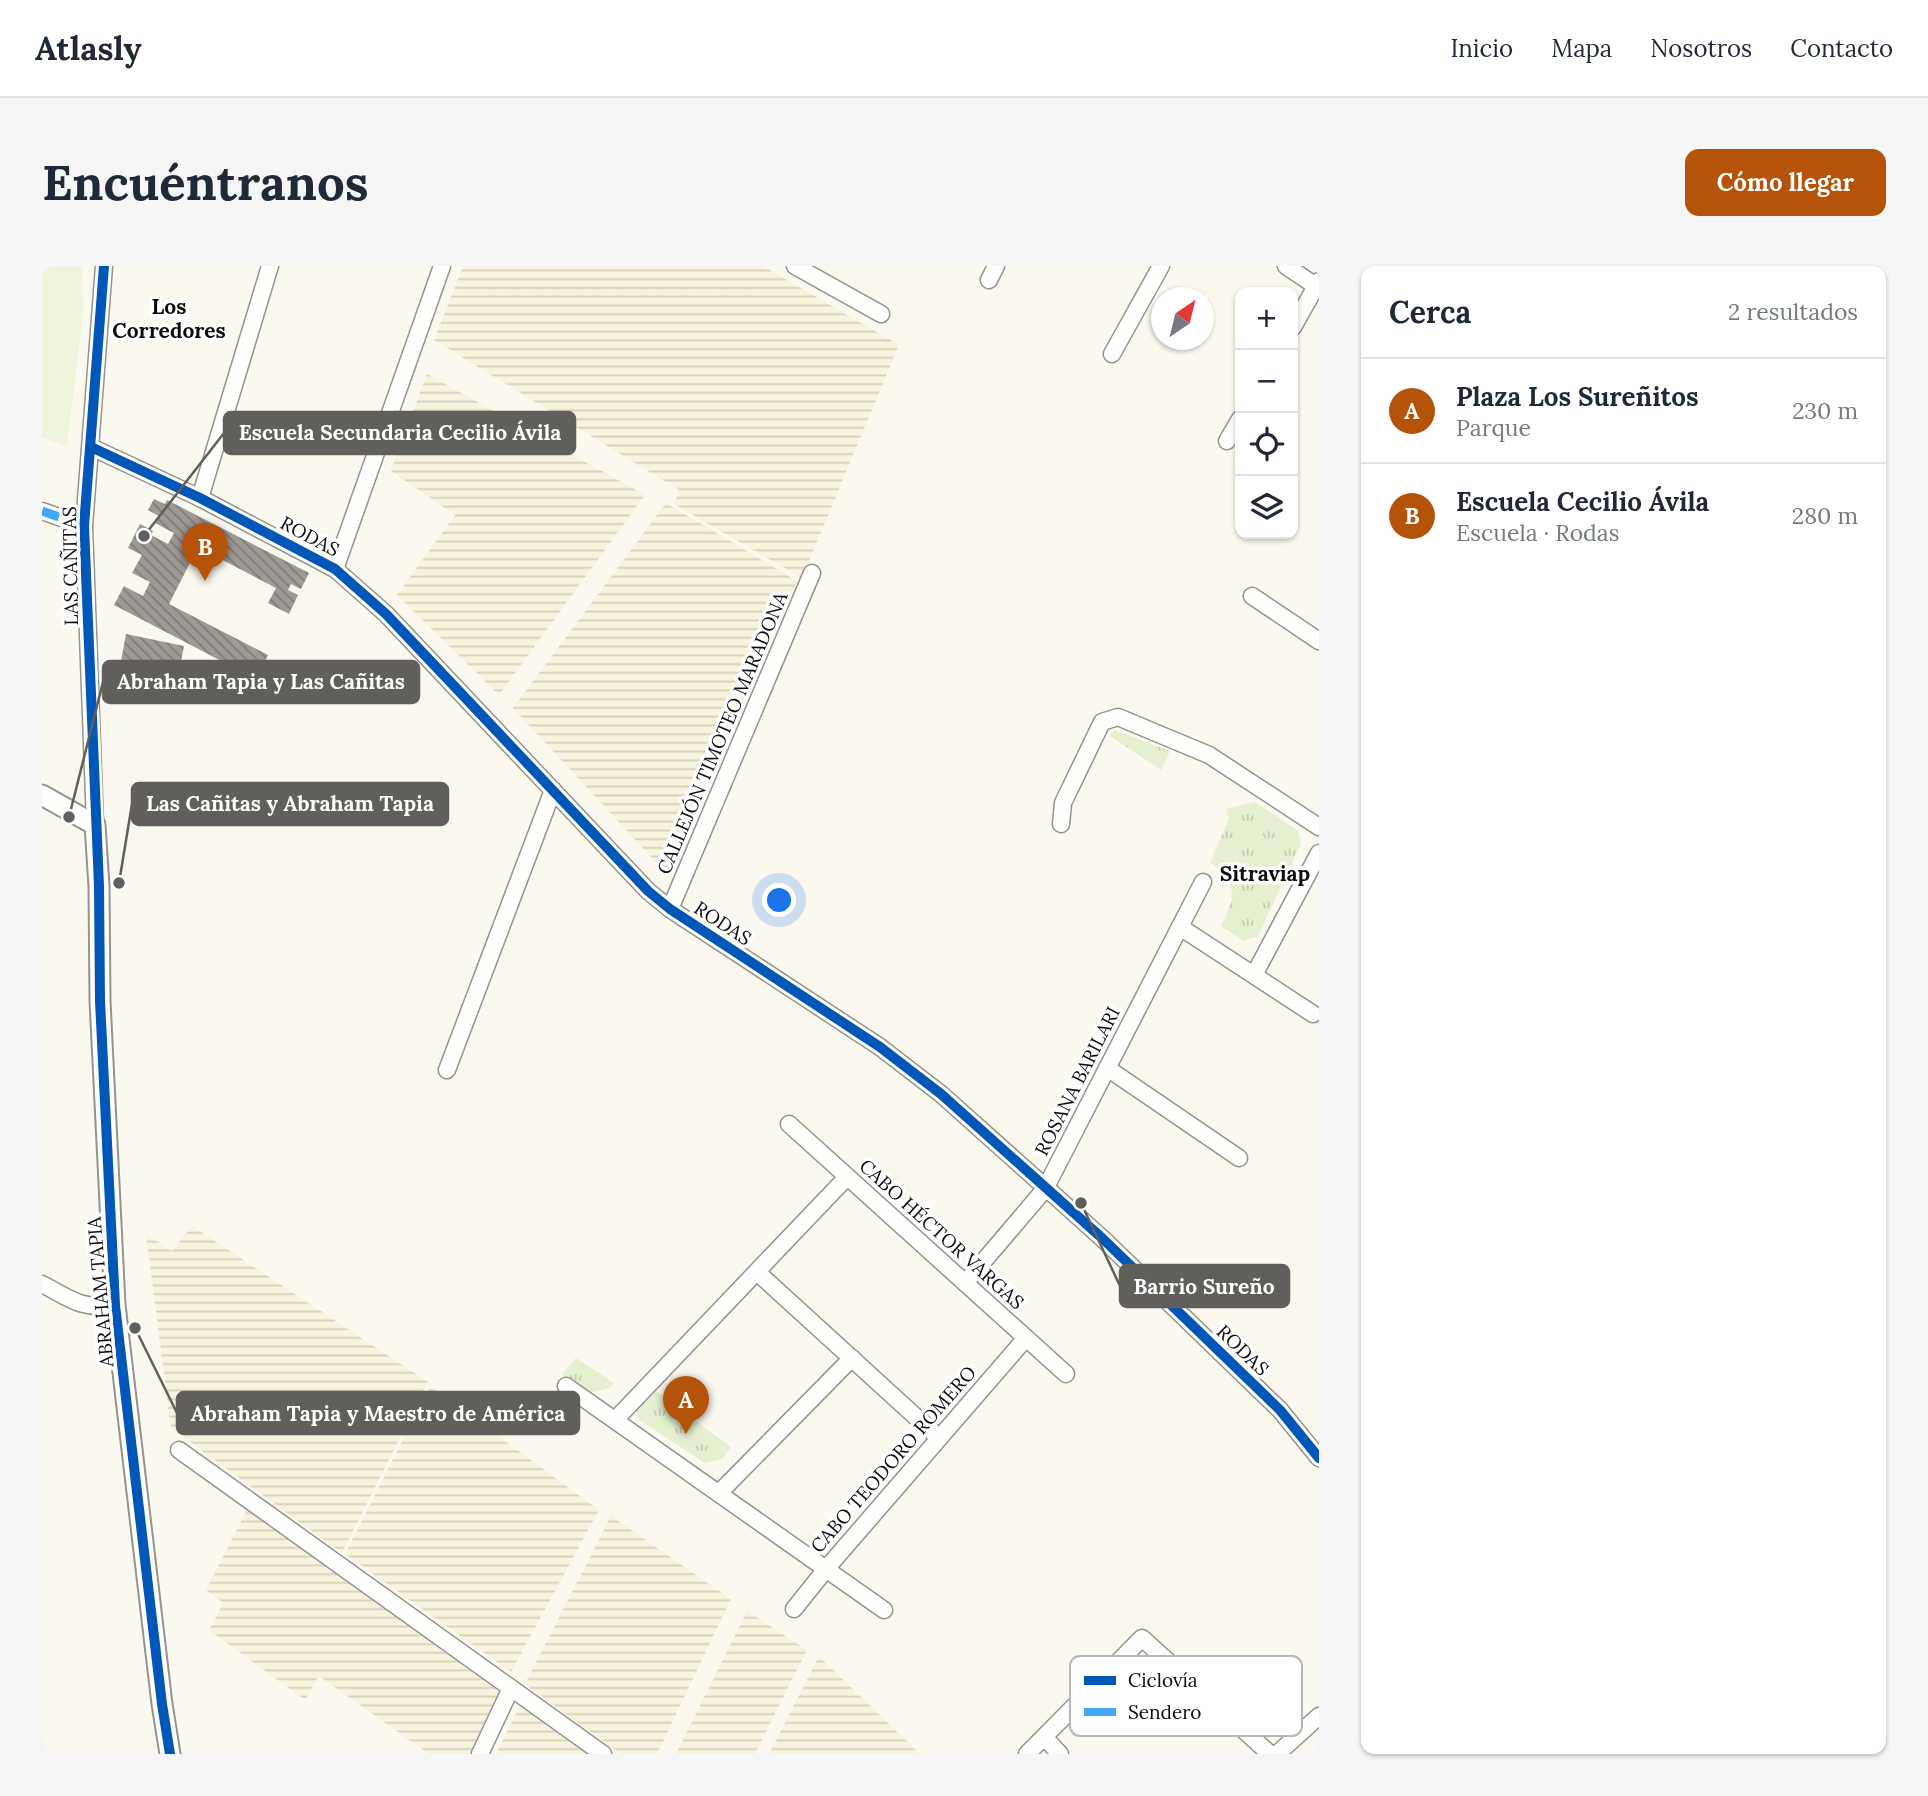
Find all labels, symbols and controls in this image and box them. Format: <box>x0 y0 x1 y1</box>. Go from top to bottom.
text: Atlasly <box>35 27 142 69</box>
text: Inicio <box>1450 33 1513 64</box>
text: Mapa <box>1551 33 1612 64</box>
text: Nosotros <box>1650 33 1752 64</box>
text: Contacto <box>1790 33 1893 64</box>
button: Cómo llegar <box>1685 149 1886 216</box>
text: Encuéntranos <box>42 151 369 213</box>
north arrow <box>1151 287 1214 350</box>
map controls <box>1235 287 1298 539</box>
button: + <box>1235 287 1298 350</box>
district label: Los Corredores <box>112 293 226 344</box>
text: Cerca <box>1389 293 1471 331</box>
text: 2 resultados <box>1728 297 1858 326</box>
button: − <box>1235 350 1298 413</box>
text: Plaza Los Sureñitos <box>1456 380 1699 413</box>
text: A <box>1404 396 1420 425</box>
text: 230 m <box>1792 396 1858 425</box>
callout: Escuela Secundaria Cecilio Ávila <box>224 412 575 454</box>
button: locate <box>1235 413 1298 476</box>
text: Parque <box>1456 413 1531 442</box>
text: Escuela Secundaria Cecilio Ávila <box>239 419 561 446</box>
button: layers <box>1235 476 1298 539</box>
text: Escuela Cecilio Ávila <box>1456 485 1709 518</box>
text: B <box>1404 501 1420 530</box>
text: 280 m <box>1792 501 1858 530</box>
street label: LAS CAÑITAS <box>57 506 83 626</box>
street label: RODAS <box>276 511 344 561</box>
text: Escuela · Rodas <box>1456 518 1619 547</box>
pin: B <box>182 523 228 581</box>
street label: CALLEJÓN TIMOTEO MARADONA <box>651 587 793 878</box>
callout: Abraham Tapia y Las Cañitas <box>103 661 419 703</box>
text: Abraham Tapia y Las Cañitas <box>117 668 405 695</box>
callout: Las Cañitas y Abraham Tapia <box>132 783 448 825</box>
text: Las Cañitas y Abraham Tapia <box>146 790 434 817</box>
district label: Sitraviap <box>1220 860 1310 887</box>
your location <box>762 883 796 917</box>
street label: RODAS <box>690 896 756 950</box>
street label: ROSANA BARILARI <box>1029 1002 1125 1160</box>
street label: CABO HÉCTOR VARGAS <box>855 1154 1029 1314</box>
street label: ABRAHAM TAPIA <box>81 1215 119 1369</box>
callout: Barrio Sureño <box>1120 1265 1289 1307</box>
text: Barrio Sureño <box>1133 1273 1275 1300</box>
street label: RODAS <box>1212 1319 1274 1381</box>
street label: CABO TEODORO ROMERO <box>805 1361 981 1557</box>
pin: A <box>663 1376 709 1434</box>
callout: Abraham Tapia y Maestro de América <box>177 1392 579 1434</box>
text: Abraham Tapia y Maestro de América <box>191 1400 565 1427</box>
legend <box>1070 1656 1302 1736</box>
text: Ciclovía <box>1128 1668 1198 1692</box>
text: Sendero <box>1128 1700 1201 1724</box>

